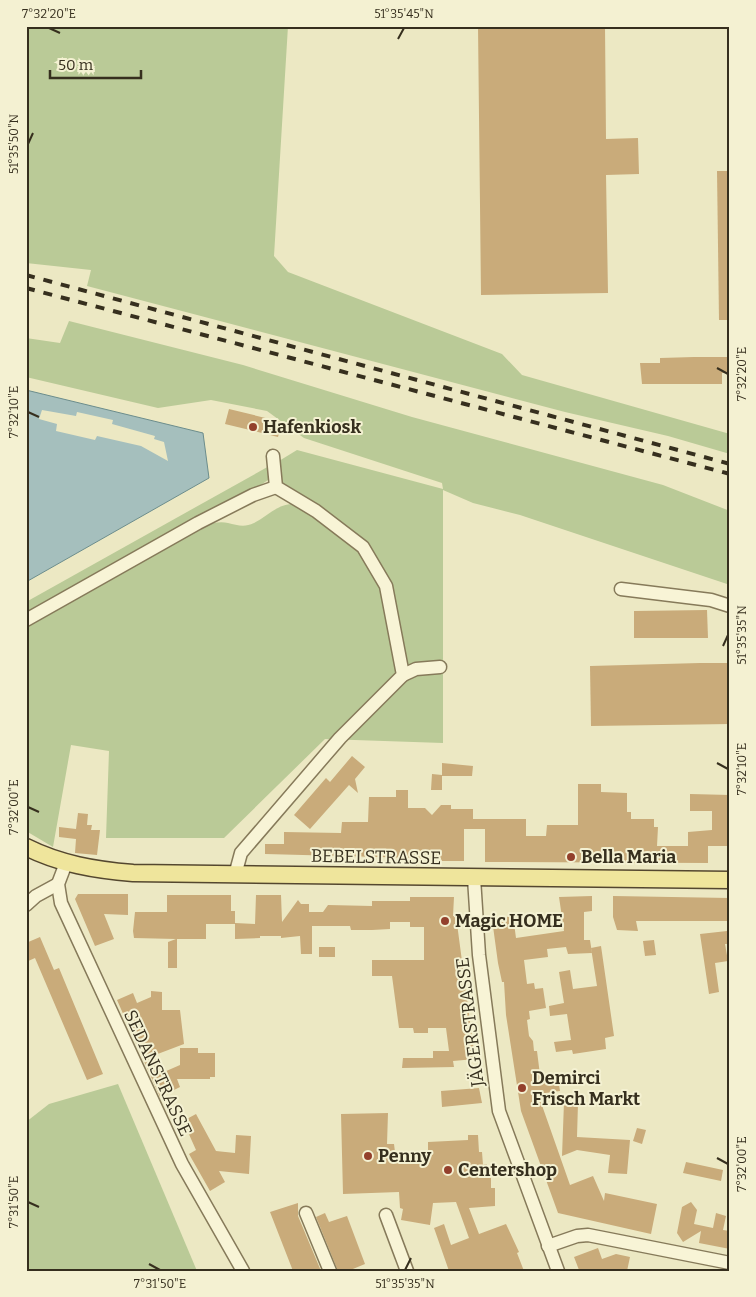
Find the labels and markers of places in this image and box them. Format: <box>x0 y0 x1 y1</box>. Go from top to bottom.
place label: Hafenkiosk <box>263 416 361 438</box>
marker: Hafenkiosk <box>247 421 259 433</box>
place label: Bella Maria <box>581 846 676 868</box>
marker: Bella Maria <box>565 851 577 863</box>
place label: Magic HOME <box>455 910 563 932</box>
marker: Magic HOME <box>439 915 451 927</box>
place label: Demirci Frisch Markt <box>532 1067 640 1110</box>
marker: Demirci Frisch Markt <box>516 1082 528 1094</box>
place label: Penny <box>378 1145 432 1167</box>
marker: Penny <box>362 1150 374 1162</box>
place label: Centershop <box>458 1159 557 1181</box>
marker: Centershop <box>442 1164 454 1176</box>

